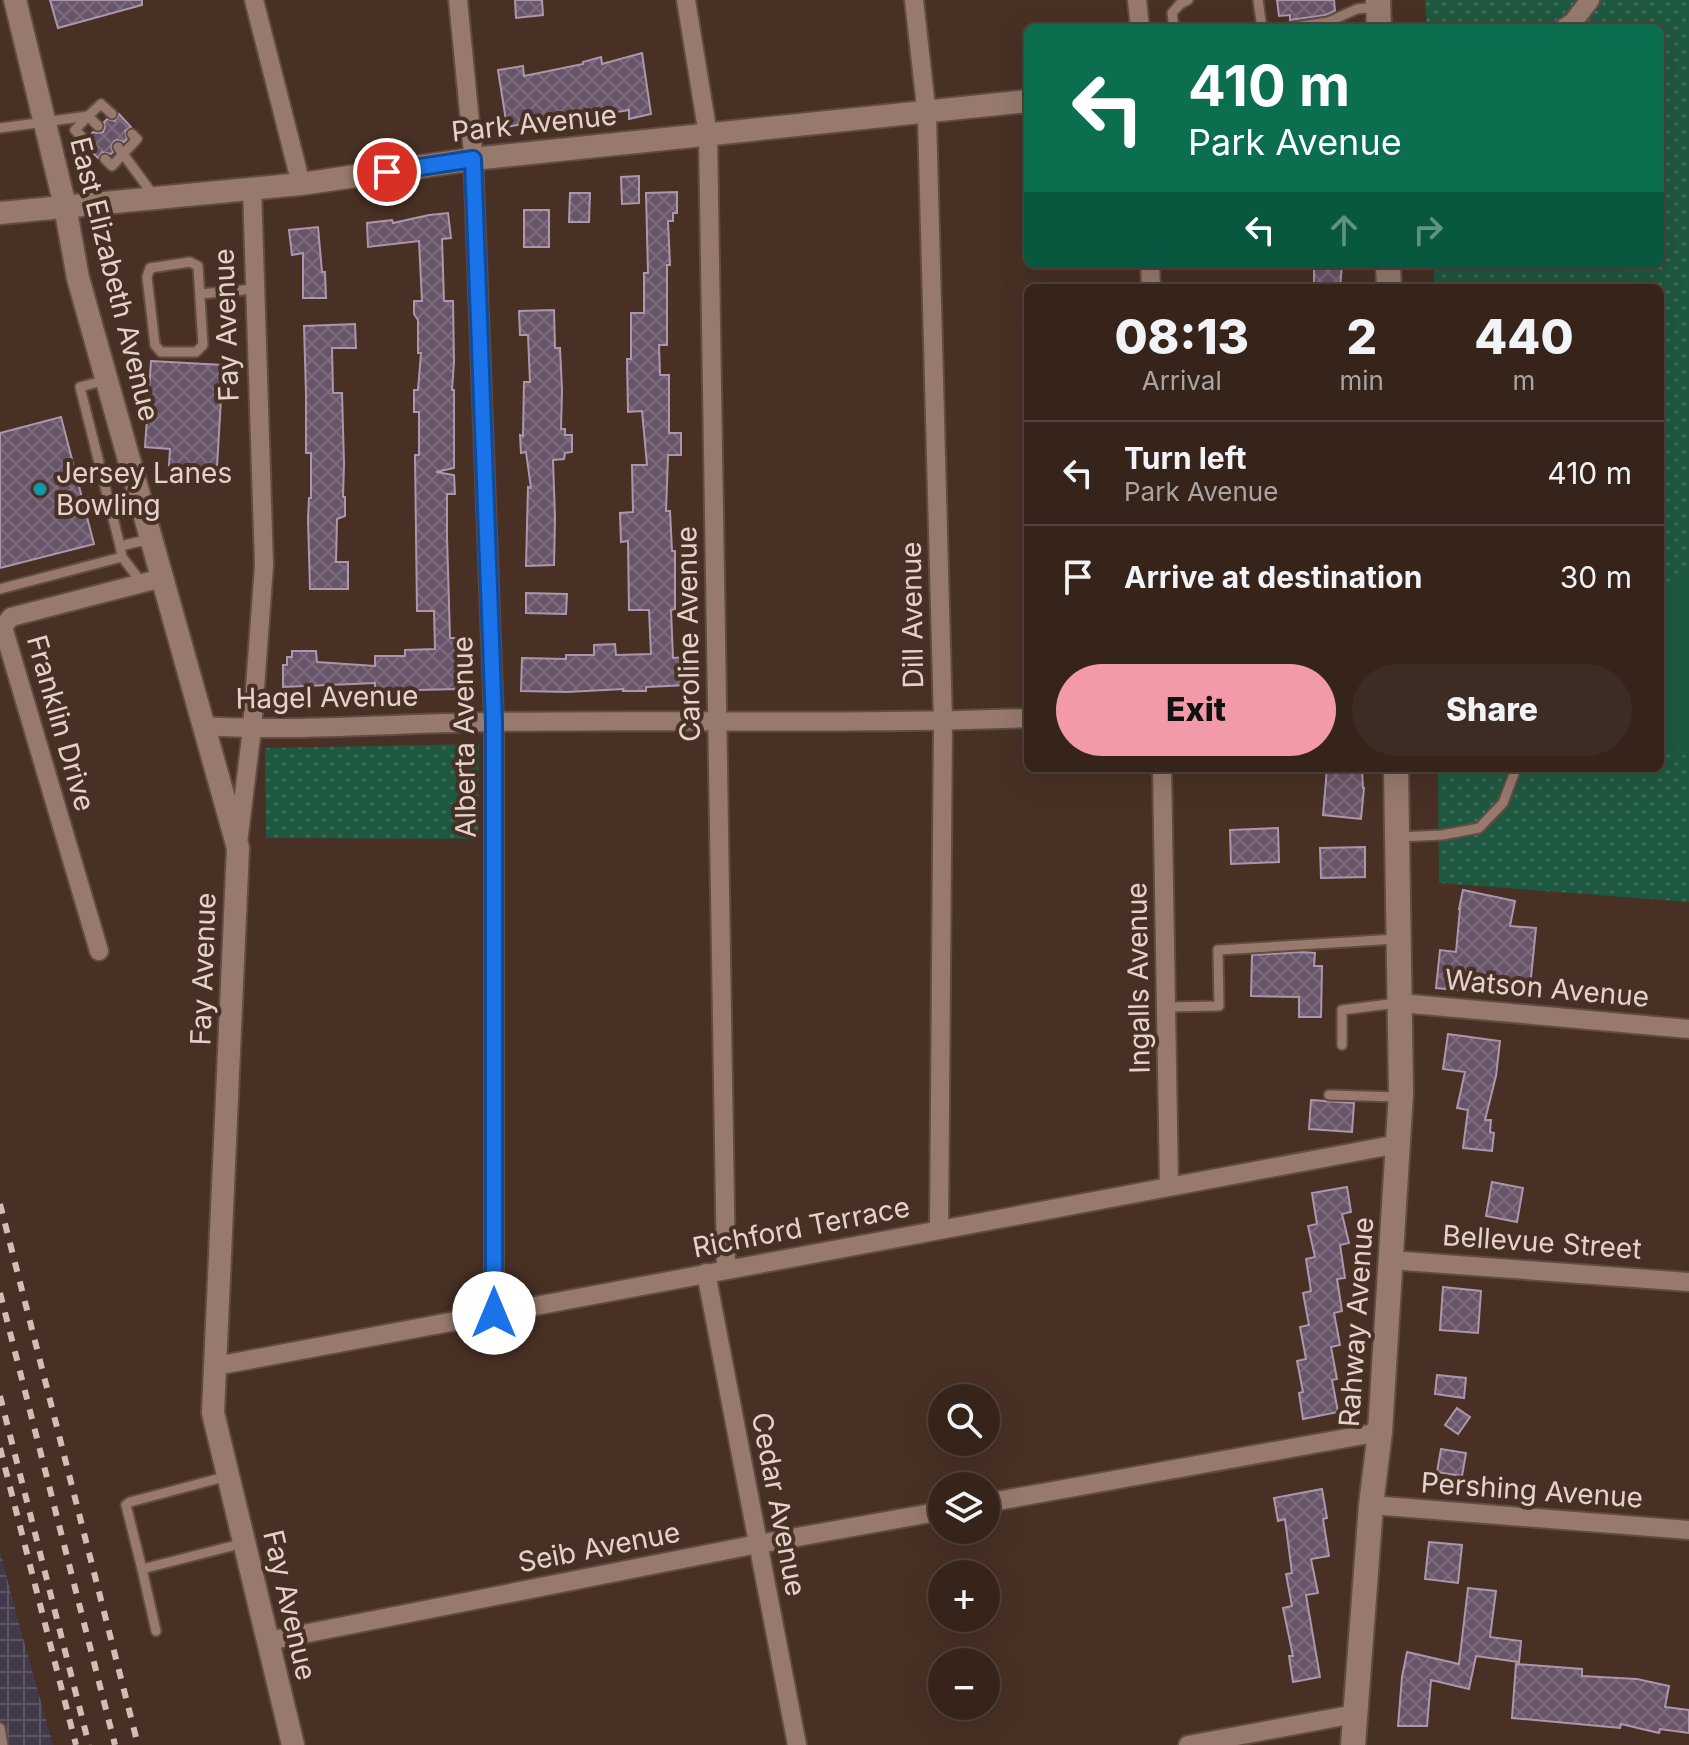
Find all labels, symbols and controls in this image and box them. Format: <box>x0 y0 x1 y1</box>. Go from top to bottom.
text: 410 m <box>1188 52 1350 120</box>
icon: left <box>1056 56 1160 160</box>
street label: Park Avenue <box>450 97 618 149</box>
text: Park Avenue <box>1188 120 1402 164</box>
street label: East Elizabeth Avenue <box>63 134 167 424</box>
pin <box>353 138 421 206</box>
icon: arrive <box>365 150 409 194</box>
icon: left <box>1238 208 1282 252</box>
icon: ahead <box>1322 208 1366 252</box>
icon: right <box>1406 208 1450 252</box>
street label: Fay Avenue <box>206 248 246 402</box>
text: 08:13 <box>1114 307 1249 366</box>
text: 2 <box>1346 307 1377 366</box>
text: 440 <box>1474 307 1574 366</box>
text: Arrival <box>1142 365 1222 396</box>
text: min <box>1339 365 1384 396</box>
text: m <box>1513 365 1535 396</box>
text: Turn left <box>1124 440 1246 476</box>
icon: left <box>1056 451 1100 495</box>
text: 410 m <box>1547 455 1632 491</box>
place label: Jersey Lanes Bowling <box>56 456 232 522</box>
text: Park Avenue <box>1124 476 1278 507</box>
marker: Jersey Lanes Bowling <box>31 480 49 498</box>
street label: Caroline Avenue <box>669 526 707 742</box>
street label: Dill Avenue <box>894 541 930 689</box>
icon: arrive <box>1056 555 1100 599</box>
text: Arrive at destination <box>1124 559 1422 595</box>
text: 30 m <box>1560 559 1632 595</box>
street label: Franklin Drive <box>20 631 102 815</box>
street label: Alberta Avenue <box>445 636 483 838</box>
button: Exit <box>1056 664 1336 756</box>
button: Share <box>1352 664 1632 756</box>
street label: Hagel Avenue <box>235 678 419 716</box>
street label: Ingalls Avenue <box>1119 882 1157 1074</box>
street label: Fay Avenue <box>183 892 223 1046</box>
street label: Watson Avenue <box>1443 962 1651 1014</box>
street label: Richford Terrace <box>690 1189 912 1265</box>
street label: Rahway Avenue <box>1332 1216 1380 1428</box>
street label: Bellevue Street <box>1441 1218 1643 1266</box>
position arrow <box>452 1271 536 1355</box>
map controls <box>928 1384 1000 1720</box>
button: search <box>928 1384 1000 1456</box>
street label: Cedar Avenue <box>745 1409 813 1599</box>
street label: Pershing Avenue <box>1420 1465 1644 1515</box>
button: layers <box>928 1472 1000 1544</box>
street label: Seib Avenue <box>515 1515 683 1579</box>
street label: Fay Avenue <box>256 1527 324 1683</box>
button: + <box>928 1560 1000 1632</box>
button: − <box>928 1648 1000 1720</box>

